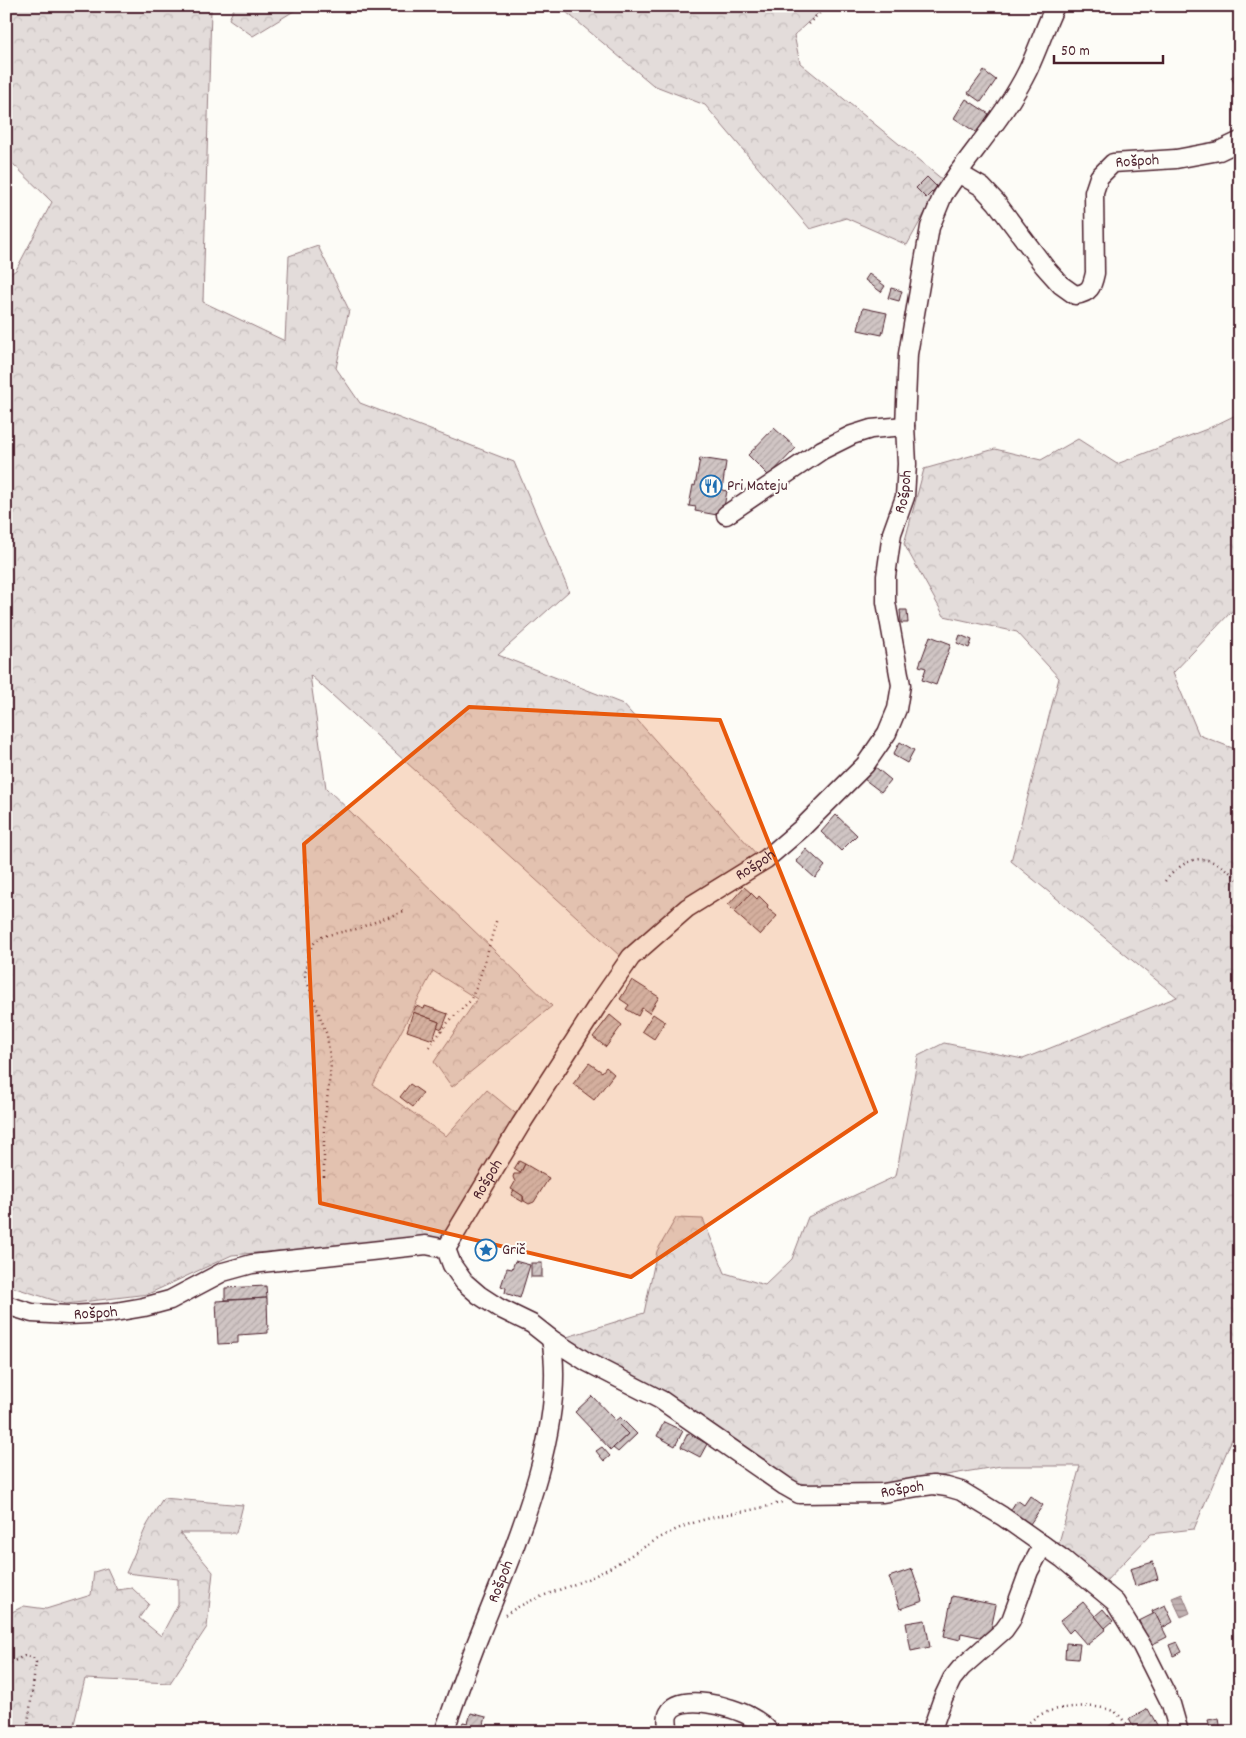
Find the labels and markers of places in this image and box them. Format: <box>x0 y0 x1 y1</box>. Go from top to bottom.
restaurant icon: Pri Mateju <box>699 474 723 498</box>
place label: Pri Mateju <box>727 475 788 498</box>
place icon: Grič <box>474 1238 498 1262</box>
place label: Grič <box>502 1239 525 1262</box>

